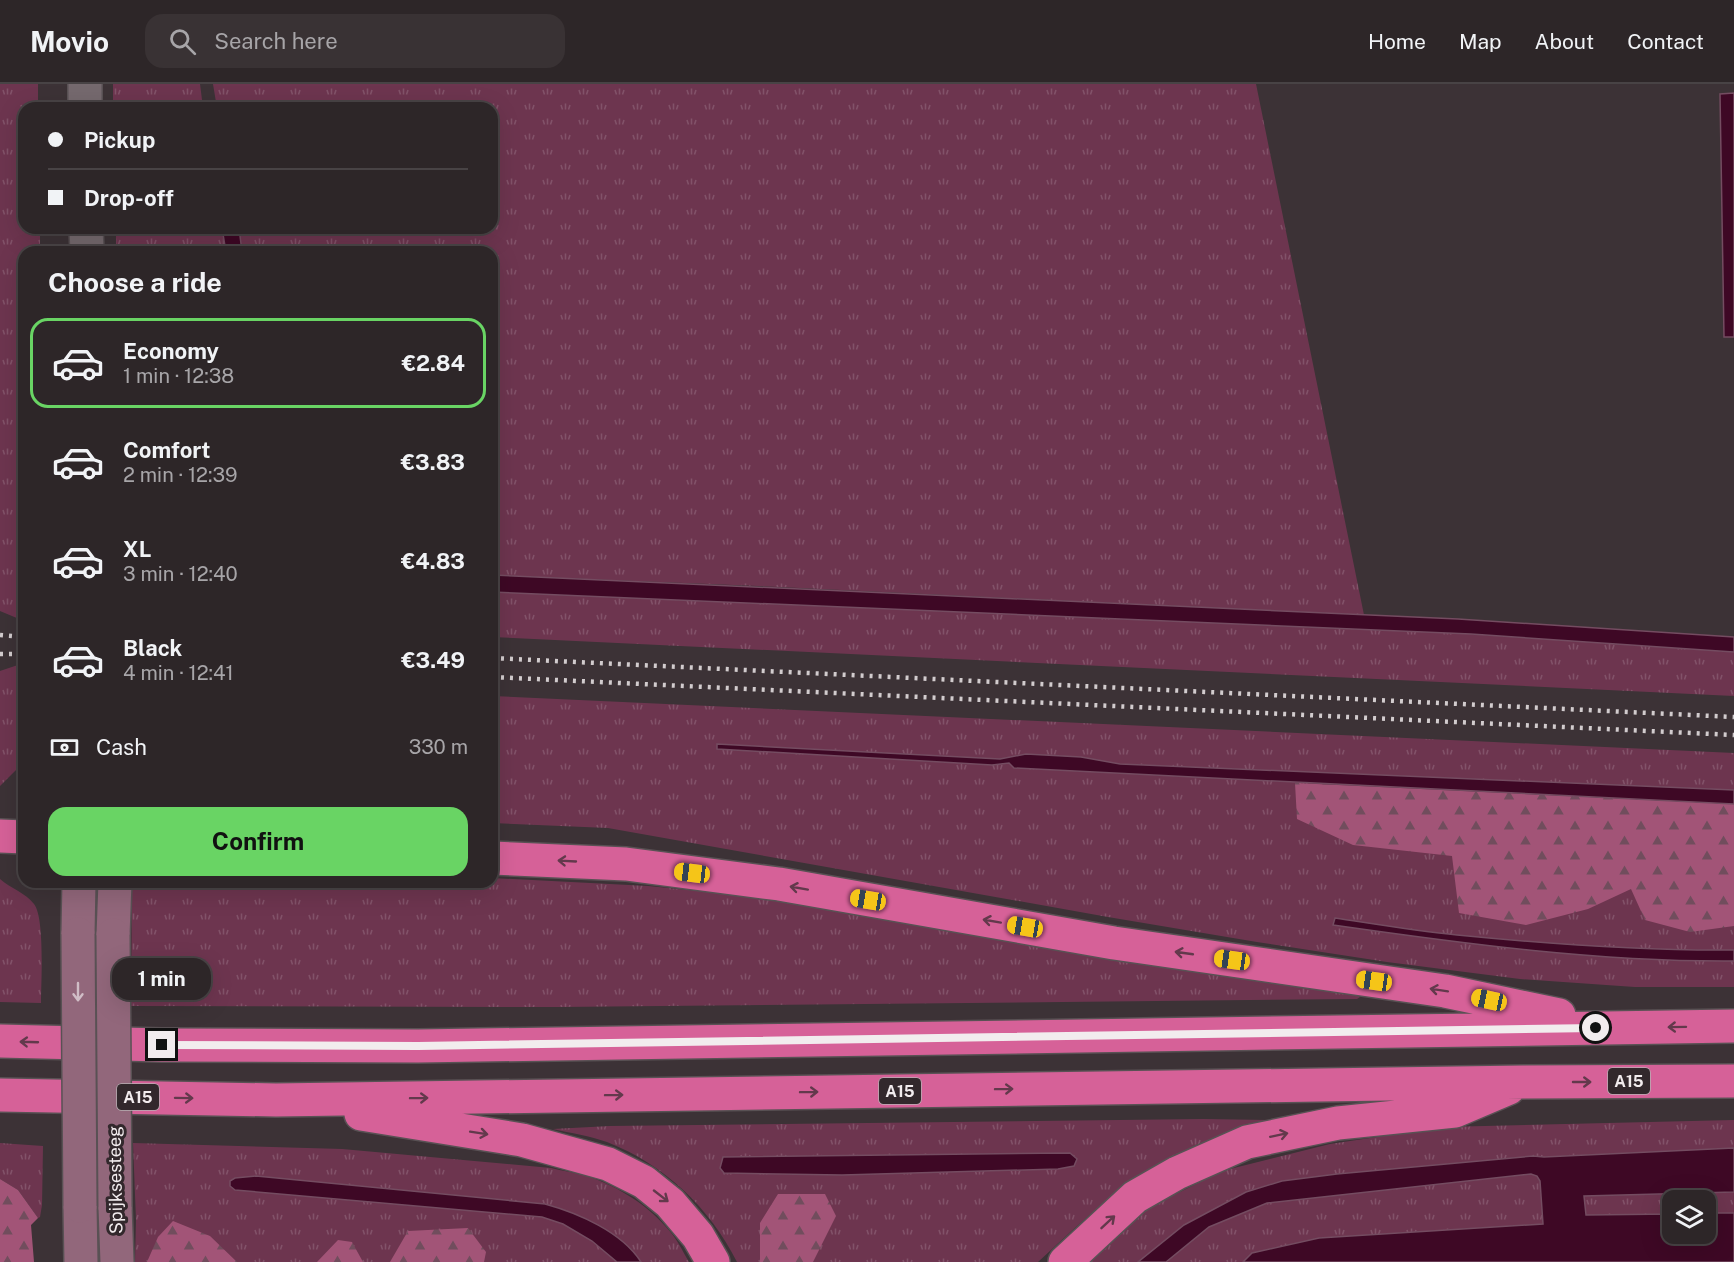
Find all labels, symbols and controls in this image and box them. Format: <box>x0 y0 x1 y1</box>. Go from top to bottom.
search box <box>145 14 565 68</box>
text: Movio <box>30 25 109 58</box>
icon: search <box>166 25 199 58</box>
text: Search here <box>214 28 338 54</box>
text: Home <box>1368 29 1426 54</box>
text: Map <box>1459 29 1502 54</box>
text: About <box>1535 29 1594 54</box>
text: Contact <box>1627 29 1704 54</box>
text: Pickup <box>84 127 155 153</box>
text: Drop-off <box>84 185 174 211</box>
text: Choose a ride <box>48 266 222 298</box>
icon: car <box>51 336 105 390</box>
text: Economy <box>123 338 219 364</box>
text: €2.84 <box>402 350 465 376</box>
text: 1 min · 12:38 <box>123 364 234 388</box>
icon: car <box>51 435 105 489</box>
text: Comfort <box>123 437 210 463</box>
text: €3.83 <box>401 449 465 475</box>
text: 2 min · 12:39 <box>123 463 237 487</box>
icon: car <box>51 534 105 588</box>
text: XL <box>123 536 151 562</box>
text: €4.83 <box>401 548 465 574</box>
text: 3 min · 12:40 <box>123 562 238 586</box>
icon: car <box>51 633 105 687</box>
text: Black <box>123 635 182 661</box>
text: €3.49 <box>401 647 465 673</box>
text: 4 min · 12:41 <box>123 661 234 685</box>
icon: cash <box>48 731 81 764</box>
text: Cash <box>96 734 147 760</box>
text: 330 m <box>409 735 468 759</box>
button: Confirm <box>48 807 468 876</box>
one-way arrow <box>558 856 578 867</box>
car <box>673 862 711 884</box>
one-way arrow <box>790 882 810 893</box>
car <box>849 888 887 912</box>
one-way arrow <box>982 915 1002 926</box>
car <box>1006 915 1044 939</box>
one-way arrow <box>1175 947 1194 958</box>
car <box>1213 949 1251 971</box>
callout: 1 min <box>112 958 212 1000</box>
text: 1 min <box>137 967 186 991</box>
car <box>1355 970 1393 992</box>
one-way arrow <box>72 982 84 1002</box>
one-way arrow <box>1430 985 1450 996</box>
car <box>1470 987 1508 1013</box>
route start <box>1582 1014 1609 1041</box>
one-way arrow <box>1667 1021 1687 1033</box>
route end <box>148 1031 175 1058</box>
one-way arrow <box>19 1036 39 1048</box>
road number: A15 <box>1608 1068 1650 1094</box>
one-way arrow <box>1571 1076 1591 1088</box>
road number: A15 <box>879 1078 921 1104</box>
one-way arrow <box>993 1083 1013 1095</box>
road number: A15 <box>117 1084 159 1110</box>
one-way arrow <box>798 1086 818 1098</box>
one-way arrow <box>603 1089 623 1101</box>
one-way arrow <box>174 1092 194 1104</box>
one-way arrow <box>408 1092 428 1103</box>
street label: Spijksesteeg <box>104 1126 126 1234</box>
one-way arrow <box>469 1128 488 1139</box>
one-way arrow <box>1269 1129 1288 1140</box>
one-way arrow <box>653 1189 669 1202</box>
map controls <box>1662 1190 1716 1244</box>
button: layers <box>1662 1190 1716 1244</box>
one-way arrow <box>1100 1215 1115 1229</box>

